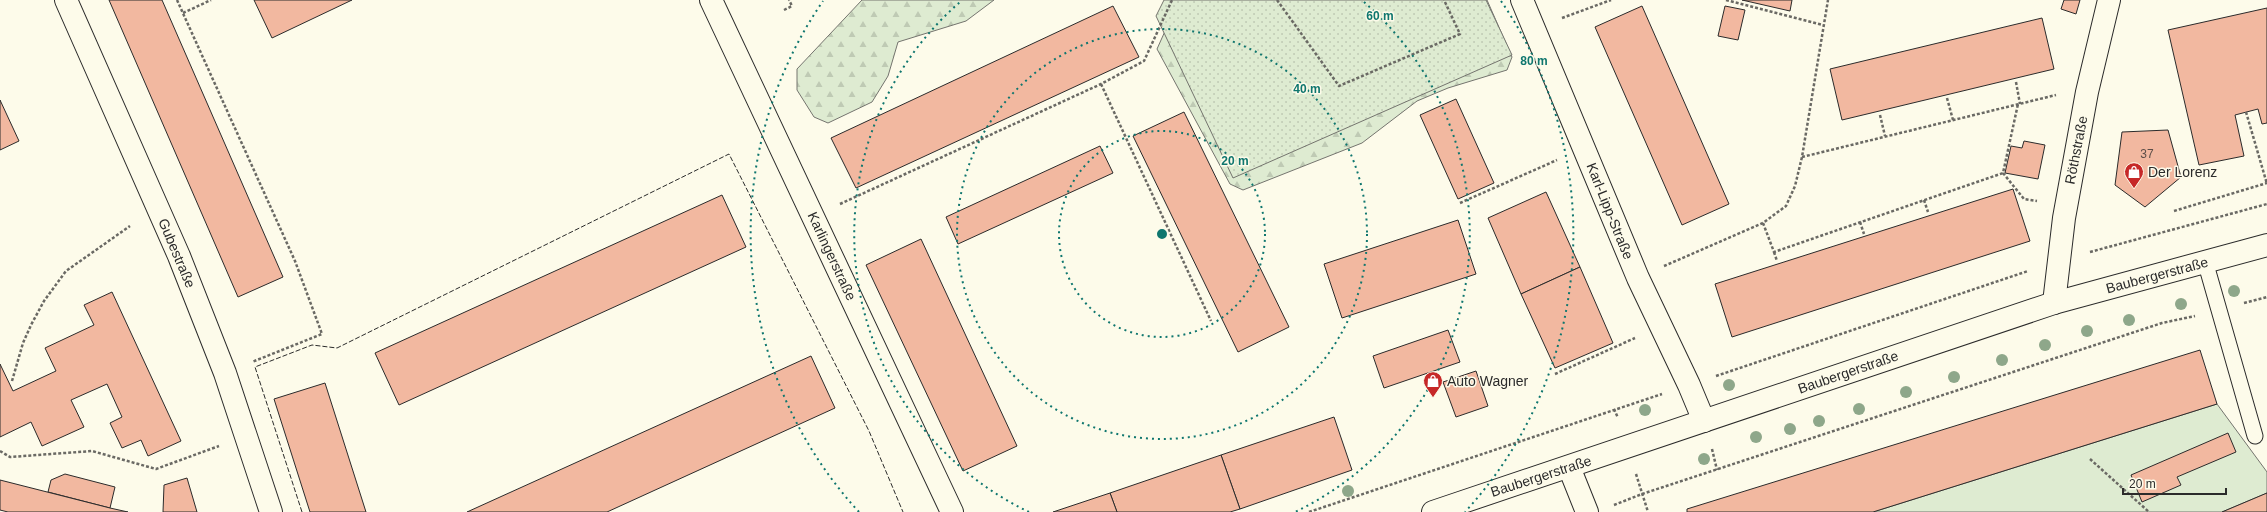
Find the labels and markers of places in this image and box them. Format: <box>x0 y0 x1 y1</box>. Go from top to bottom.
shop icon: Der Lorenz <box>2123 161 2145 189</box>
place label: Der Lorenz <box>2148 164 2217 180</box>
centre of rings <box>1155 227 1169 241</box>
shop icon: Auto Wagner <box>1422 370 1444 398</box>
place label: Auto Wagner <box>1447 373 1529 389</box>

